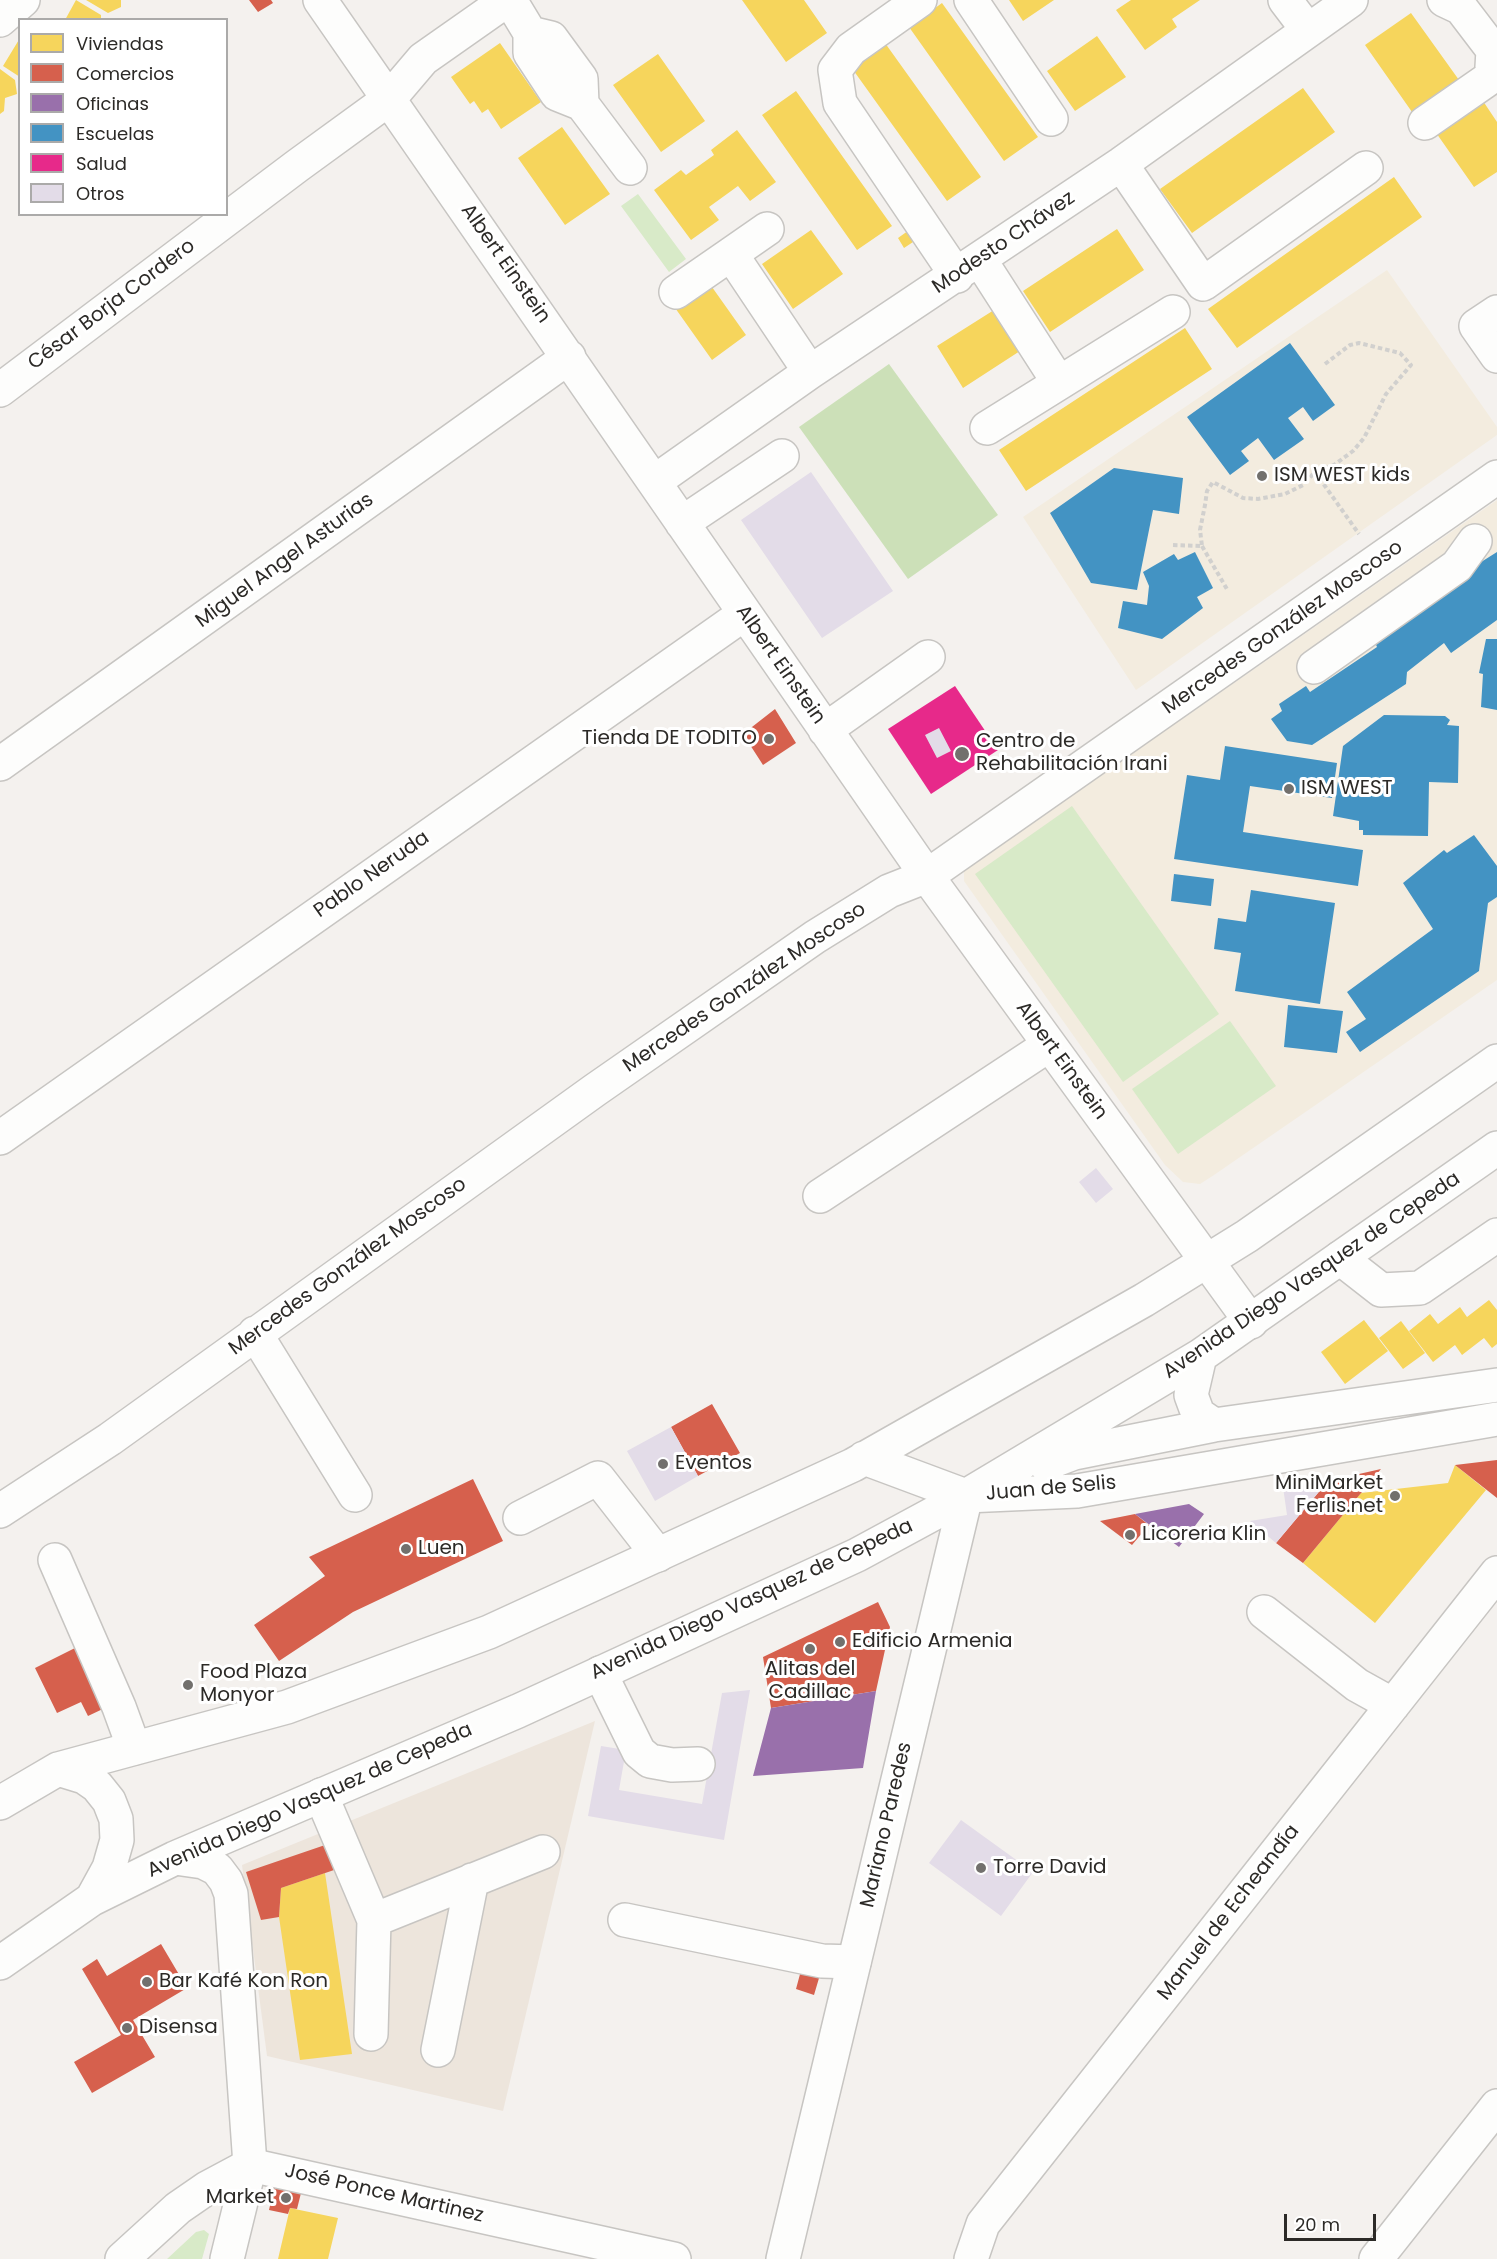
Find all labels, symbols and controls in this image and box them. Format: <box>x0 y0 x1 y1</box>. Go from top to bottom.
legend <box>18 18 228 216</box>
text: Viviendas <box>76 31 164 56</box>
text: Comercios <box>76 61 174 86</box>
text: Oficinas <box>76 91 149 116</box>
text: Escuelas <box>76 121 154 146</box>
text: Salud <box>76 151 127 176</box>
text: Otros <box>76 181 124 206</box>
street label: Modesto Chávez <box>928 187 1080 299</box>
street label: Albert Einstein <box>455 200 555 328</box>
street label: César Borja Cordero <box>24 234 200 376</box>
place label: ISM WEST kids <box>1274 464 1410 488</box>
marker: ISM WEST kids <box>1255 469 1269 483</box>
street label: Miguel Angel Asturias <box>191 488 379 634</box>
street label: Mercedes González Moscoso <box>1158 536 1408 720</box>
street label: Albert Einstein <box>730 601 830 729</box>
place label: Tienda DE TODITO <box>582 727 757 751</box>
place label: Centro de Rehabilitación Irani <box>976 730 1168 777</box>
marker: Tienda DE TODITO <box>762 732 776 746</box>
marker: Centro de Rehabilitación Irani <box>953 745 971 763</box>
place label: ISM WEST <box>1301 777 1393 801</box>
marker: ISM WEST <box>1282 782 1296 796</box>
street label: Pablo Neruda <box>310 826 434 924</box>
street label: Mercedes González Moscoso <box>619 898 871 1078</box>
street label: Albert Einstein <box>1010 997 1112 1125</box>
street label: Avenida Diego Vasquez de Cepeda <box>1159 1167 1465 1385</box>
street label: Mercedes González Moscoso <box>225 1173 471 1361</box>
place label: Eventos <box>675 1452 752 1476</box>
marker: Eventos <box>656 1457 670 1471</box>
street label: Juan de Selis <box>985 1471 1117 1507</box>
place label: MiniMarket Ferlis.net <box>1275 1472 1383 1519</box>
marker: MiniMarket Ferlis.net <box>1388 1489 1402 1503</box>
street label: Avenida Diego Vasquez de Cepeda <box>587 1515 917 1685</box>
place label: Licoreria Klin <box>1142 1523 1266 1547</box>
marker: Licoreria Klin <box>1123 1528 1137 1542</box>
place label: Luen <box>418 1537 465 1561</box>
marker: Luen <box>399 1542 413 1556</box>
place label: Edificio Armenia <box>852 1630 1013 1654</box>
marker: Edificio Armenia <box>833 1635 847 1649</box>
marker: Alitas del Cadillac <box>803 1642 817 1656</box>
place label: Alitas del Cadillac <box>765 1658 855 1705</box>
place label: Food Plaza Monyor <box>200 1661 307 1708</box>
marker: Food Plaza Monyor <box>181 1678 195 1692</box>
street label: Avenida Diego Vasquez de Cepeda <box>144 1718 476 1884</box>
street label: Mariano Paredes <box>856 1740 918 1910</box>
street label: Manuel de Echeandía <box>1153 1820 1305 2006</box>
place label: Torre David <box>993 1856 1107 1880</box>
marker: Torre David <box>974 1861 988 1875</box>
place label: Bar Kafé Kon Ron <box>159 1970 328 1994</box>
marker: Bar Kafé Kon Ron <box>140 1975 154 1989</box>
place label: Disensa <box>139 2016 218 2040</box>
marker: Disensa <box>120 2021 134 2035</box>
street label: José Ponce Martinez <box>282 2159 486 2229</box>
place label: Market <box>206 2186 274 2210</box>
marker: Market <box>279 2191 293 2205</box>
scale bar <box>1287 2202 1378 2240</box>
text: 20 m <box>1295 2212 1340 2237</box>

